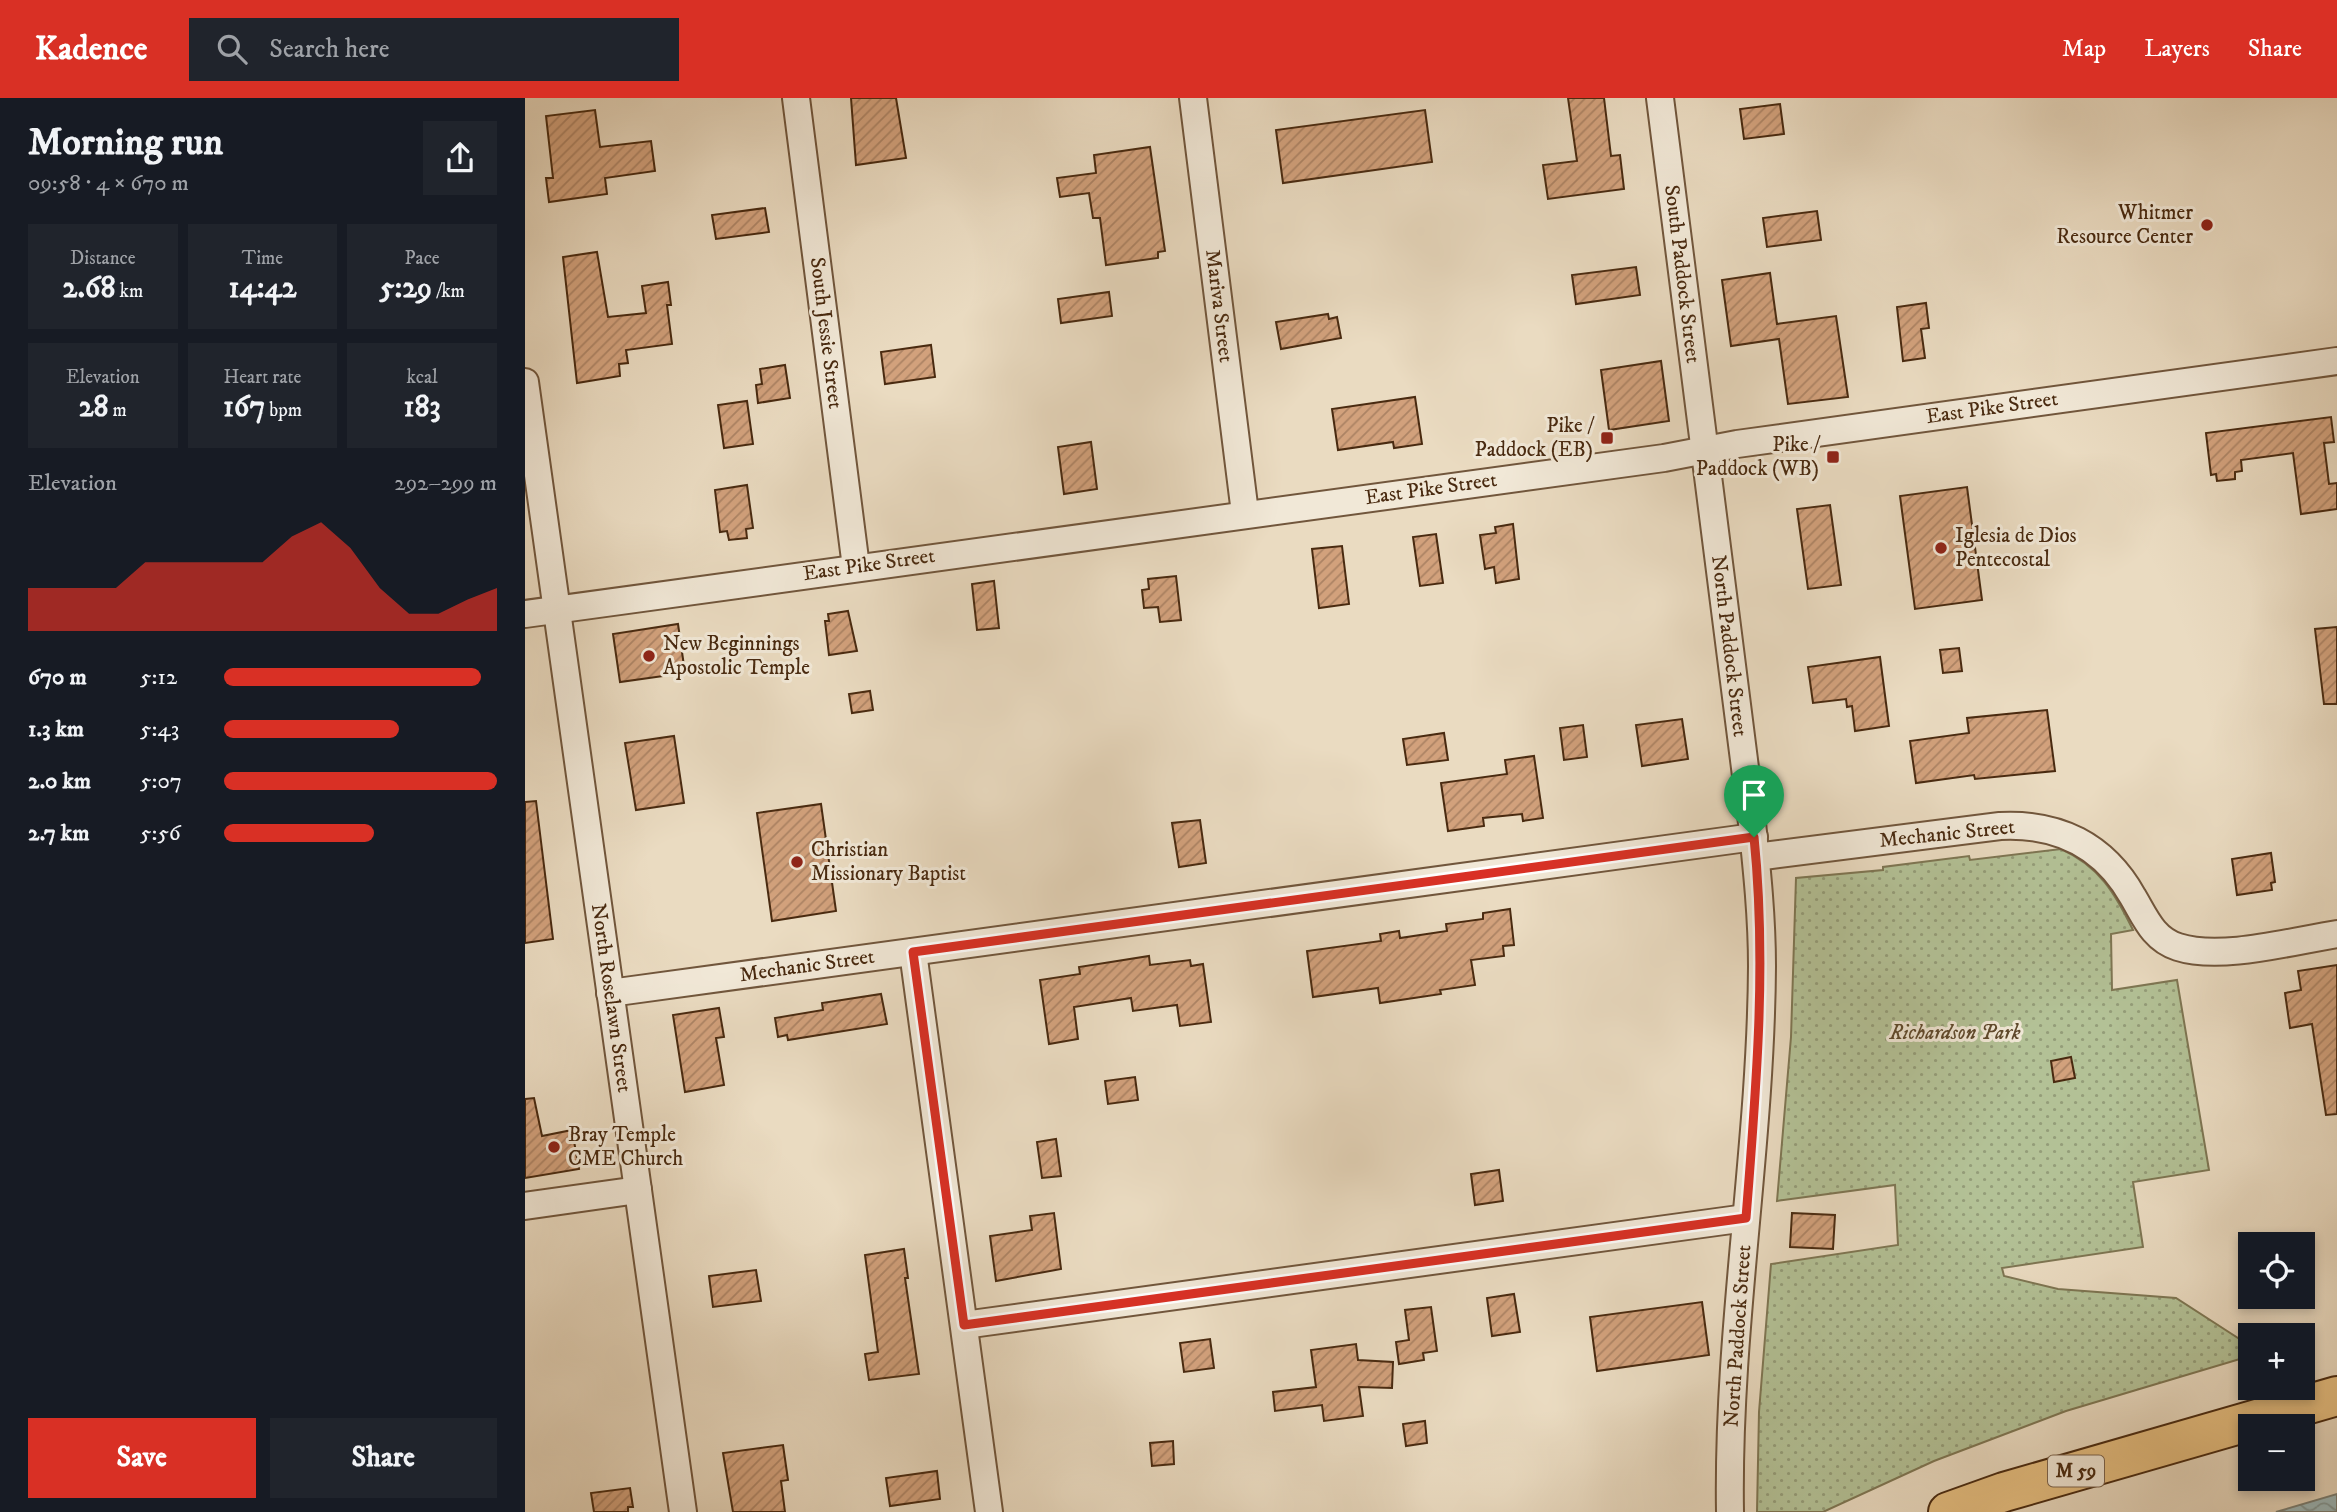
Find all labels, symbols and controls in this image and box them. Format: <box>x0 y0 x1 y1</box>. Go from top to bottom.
search box <box>189 18 679 81</box>
text: Kadence <box>35 29 147 70</box>
icon: search <box>213 30 251 68</box>
text: Search here <box>269 33 390 66</box>
text: Map <box>2062 34 2106 64</box>
text: Layers <box>2144 34 2210 64</box>
text: Share <box>2248 34 2302 64</box>
text: Morning run <box>28 119 223 167</box>
button: share <box>423 121 497 195</box>
text: 09:58 · 4 × 670 m <box>28 169 189 198</box>
street label: South Paddock Street <box>1658 183 1706 365</box>
place label: Whitmer Resource Center <box>2056 200 2193 250</box>
marker: Whitmer Resource Center <box>2199 217 2215 233</box>
text: Distance <box>70 247 136 270</box>
text: Time <box>242 247 283 270</box>
text: Pace <box>405 247 440 270</box>
street label: Mariva Street <box>1199 248 1239 364</box>
street label: South Jessie Street <box>804 256 848 411</box>
text: 2.68 <box>62 270 115 307</box>
text: 14:42 <box>228 270 297 307</box>
text: 5:29 <box>379 270 432 307</box>
text: km <box>115 280 143 303</box>
text: /km <box>432 280 465 303</box>
text: Elevation <box>66 366 140 389</box>
text: Heart rate <box>224 366 301 389</box>
text: kcal <box>407 366 438 389</box>
street label: East Pike Street <box>1924 386 2060 430</box>
text: 28 <box>79 389 109 426</box>
text: 167 <box>223 389 265 426</box>
text: 183 <box>404 389 441 426</box>
text: m <box>109 399 127 422</box>
text: bpm <box>265 399 302 422</box>
place label: Pike / Paddock (EB) <box>1474 413 1595 463</box>
marker: Pike / Paddock (EB) <box>1599 430 1615 446</box>
place label: Pike / Paddock (WB) <box>1696 432 1821 482</box>
marker: Pike / Paddock (WB) <box>1825 449 1841 465</box>
street label: East Pike Street <box>1363 467 1499 511</box>
text: Elevation <box>28 469 117 498</box>
text: 292–299 m <box>394 469 497 498</box>
place label: Iglesia de Dios Pentecostal <box>1955 523 2077 573</box>
marker: Iglesia de Dios Pentecostal <box>1933 540 1949 556</box>
street label: East Pike Street <box>801 543 937 587</box>
street label: North Paddock Street <box>1705 554 1753 739</box>
place label: New Beginnings Apostolic Temple <box>663 631 810 681</box>
marker: New Beginnings Apostolic Temple <box>641 648 657 664</box>
text: 670 m <box>28 663 87 692</box>
text: 5:12 <box>140 663 177 692</box>
text: 1.3 km <box>28 715 84 744</box>
text: 5:43 <box>140 715 179 744</box>
pin <box>1724 765 1784 837</box>
text: 2.0 km <box>28 767 91 796</box>
text: 5:07 <box>140 767 182 796</box>
icon: arrive <box>1735 776 1773 814</box>
street label: Mechanic Street <box>1878 814 2016 854</box>
text: 2.7 km <box>28 819 89 848</box>
text: 5:56 <box>140 819 181 848</box>
place label: Christian Missionary Baptist <box>811 837 966 887</box>
marker: Christian Missionary Baptist <box>789 854 805 870</box>
street label: North Roselawn Street <box>585 902 637 1094</box>
street label: Mechanic Street <box>738 944 877 988</box>
park label: Richardson Park <box>1888 1020 2021 1046</box>
place label: Bray Temple CME Church <box>568 1122 683 1172</box>
marker: Bray Temple CME Church <box>546 1139 562 1155</box>
map controls <box>2238 1232 2315 1491</box>
button: locate <box>2238 1232 2315 1309</box>
street label: North Paddock Street <box>1719 1244 1757 1428</box>
button: + <box>2238 1323 2315 1400</box>
button: − <box>2238 1414 2315 1491</box>
button: Save <box>28 1418 256 1498</box>
button: Share <box>270 1418 497 1498</box>
road number: M 59 <box>2048 1456 2104 1486</box>

